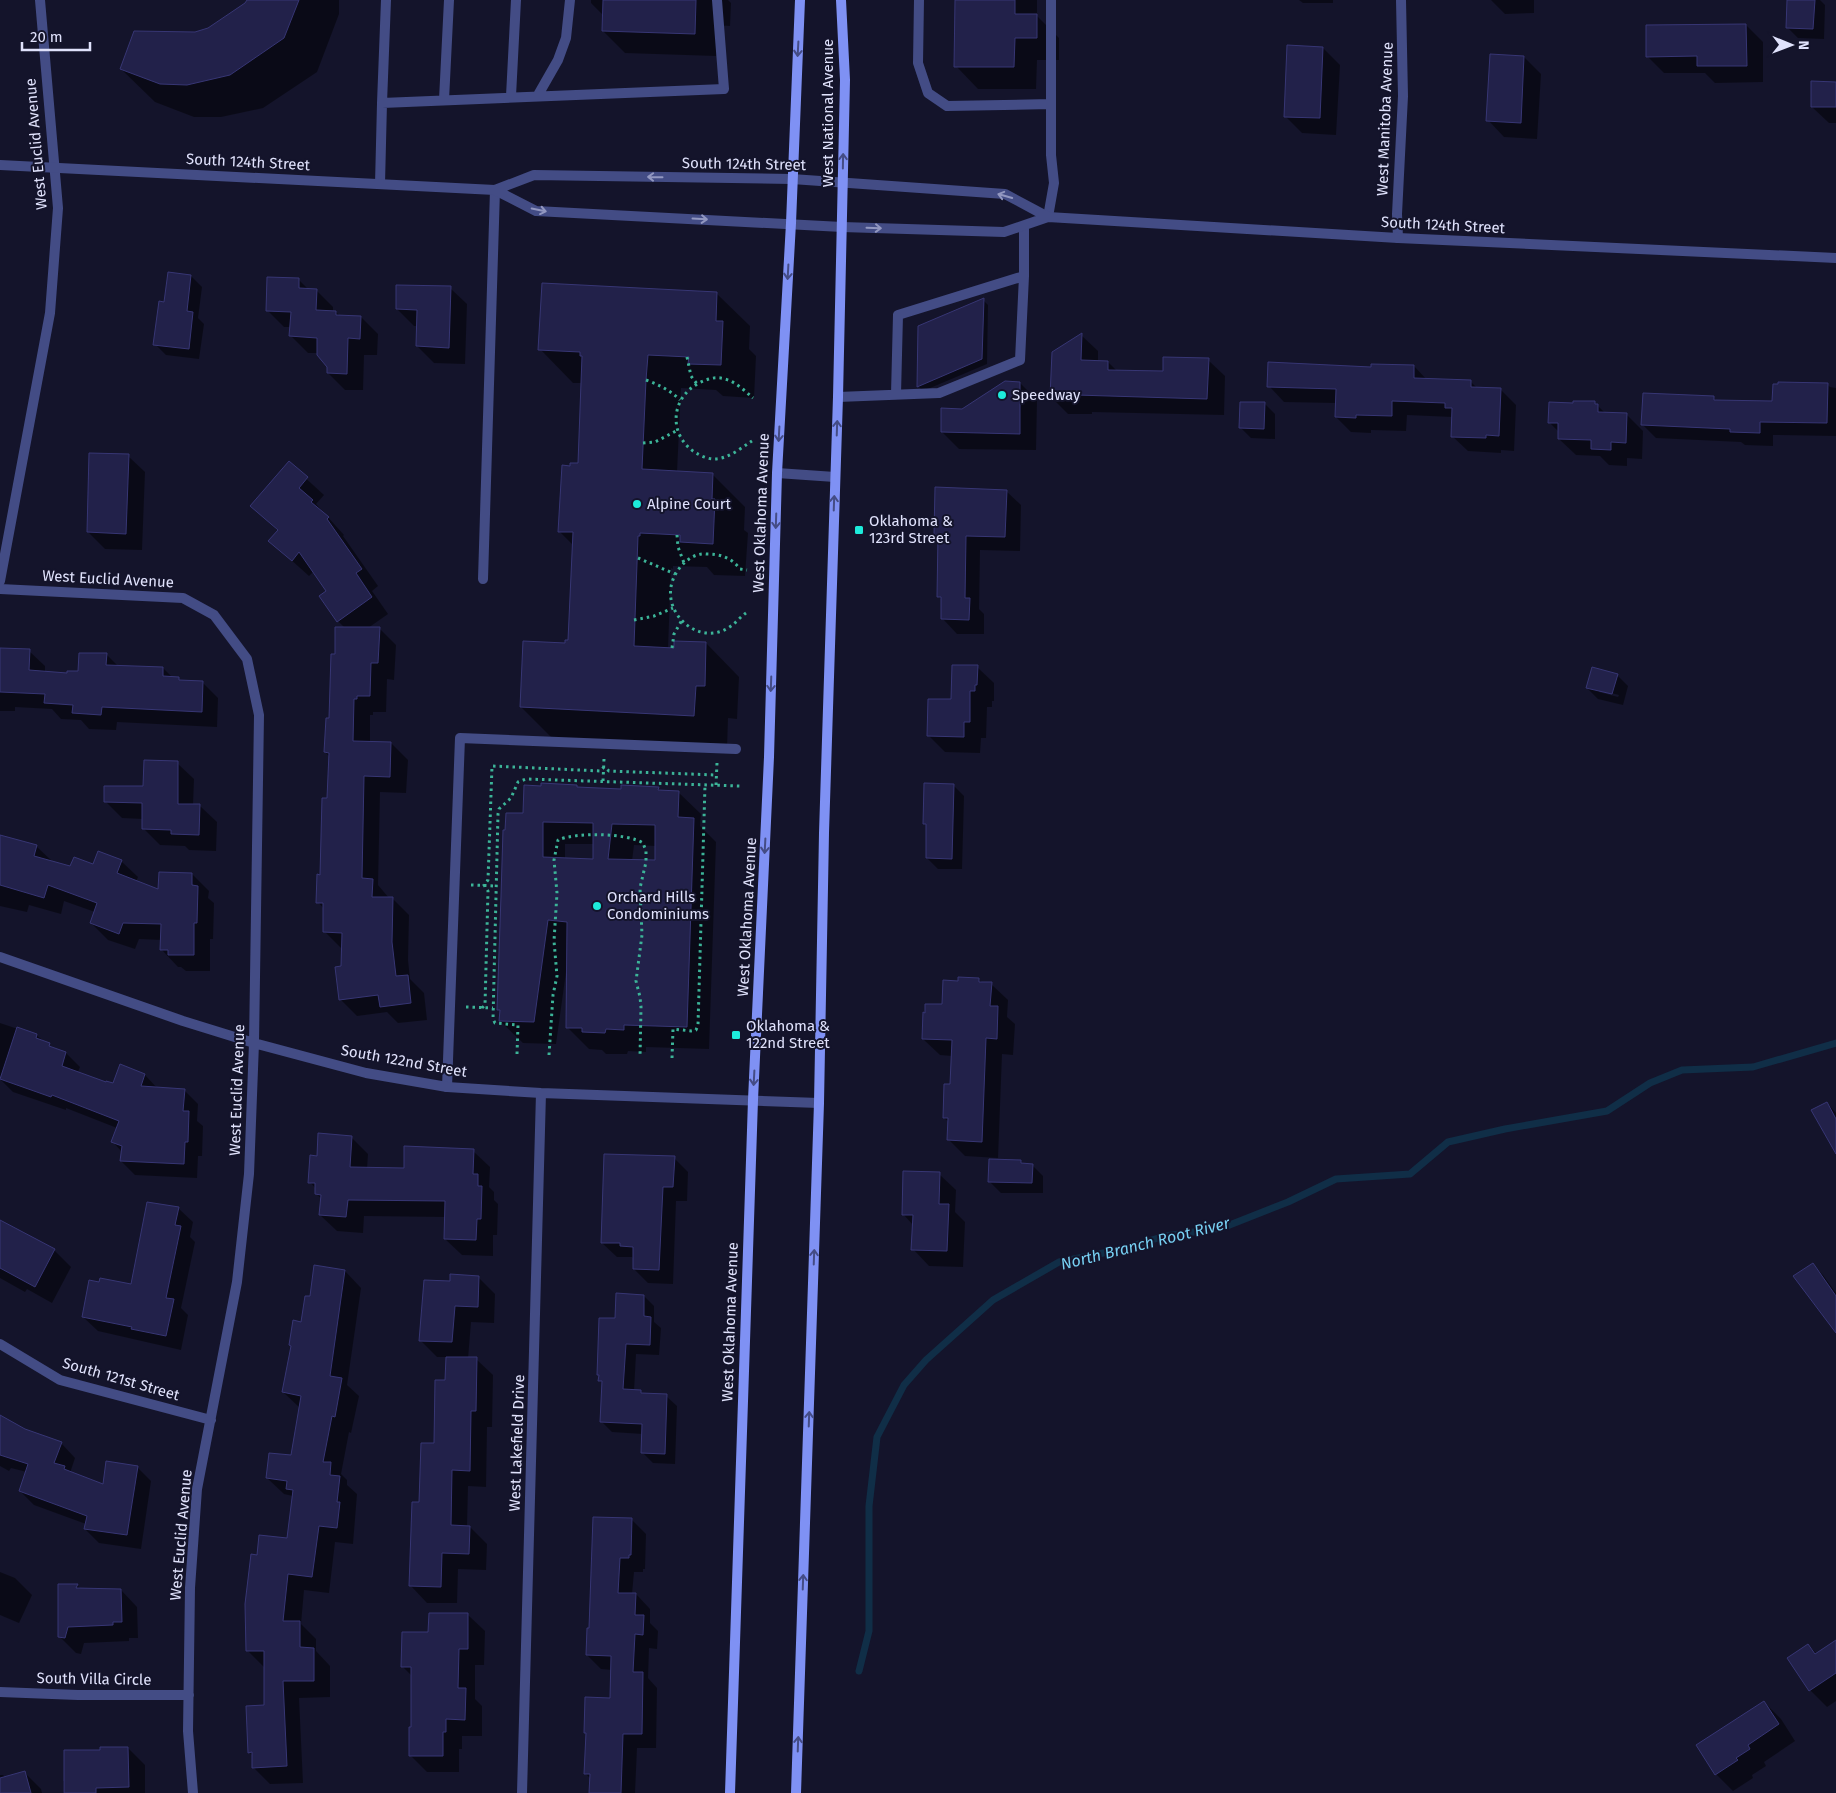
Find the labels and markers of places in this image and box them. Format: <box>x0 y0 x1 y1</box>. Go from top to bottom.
place label: Speedway <box>1012 386 1081 404</box>
marker: Speedway <box>996 389 1008 401</box>
place label: Alpine Court <box>647 495 731 513</box>
marker: Alpine Court <box>631 498 643 510</box>
place label: Oklahoma & 123rd Street <box>869 512 953 547</box>
marker: Oklahoma & 123rd Street <box>853 524 865 536</box>
place label: Orchard Hills Condominiums <box>607 888 709 923</box>
marker: Orchard Hills Condominiums <box>591 900 603 912</box>
place label: Oklahoma & 122nd Street <box>746 1017 830 1052</box>
marker: Oklahoma & 122nd Street <box>730 1029 742 1041</box>

